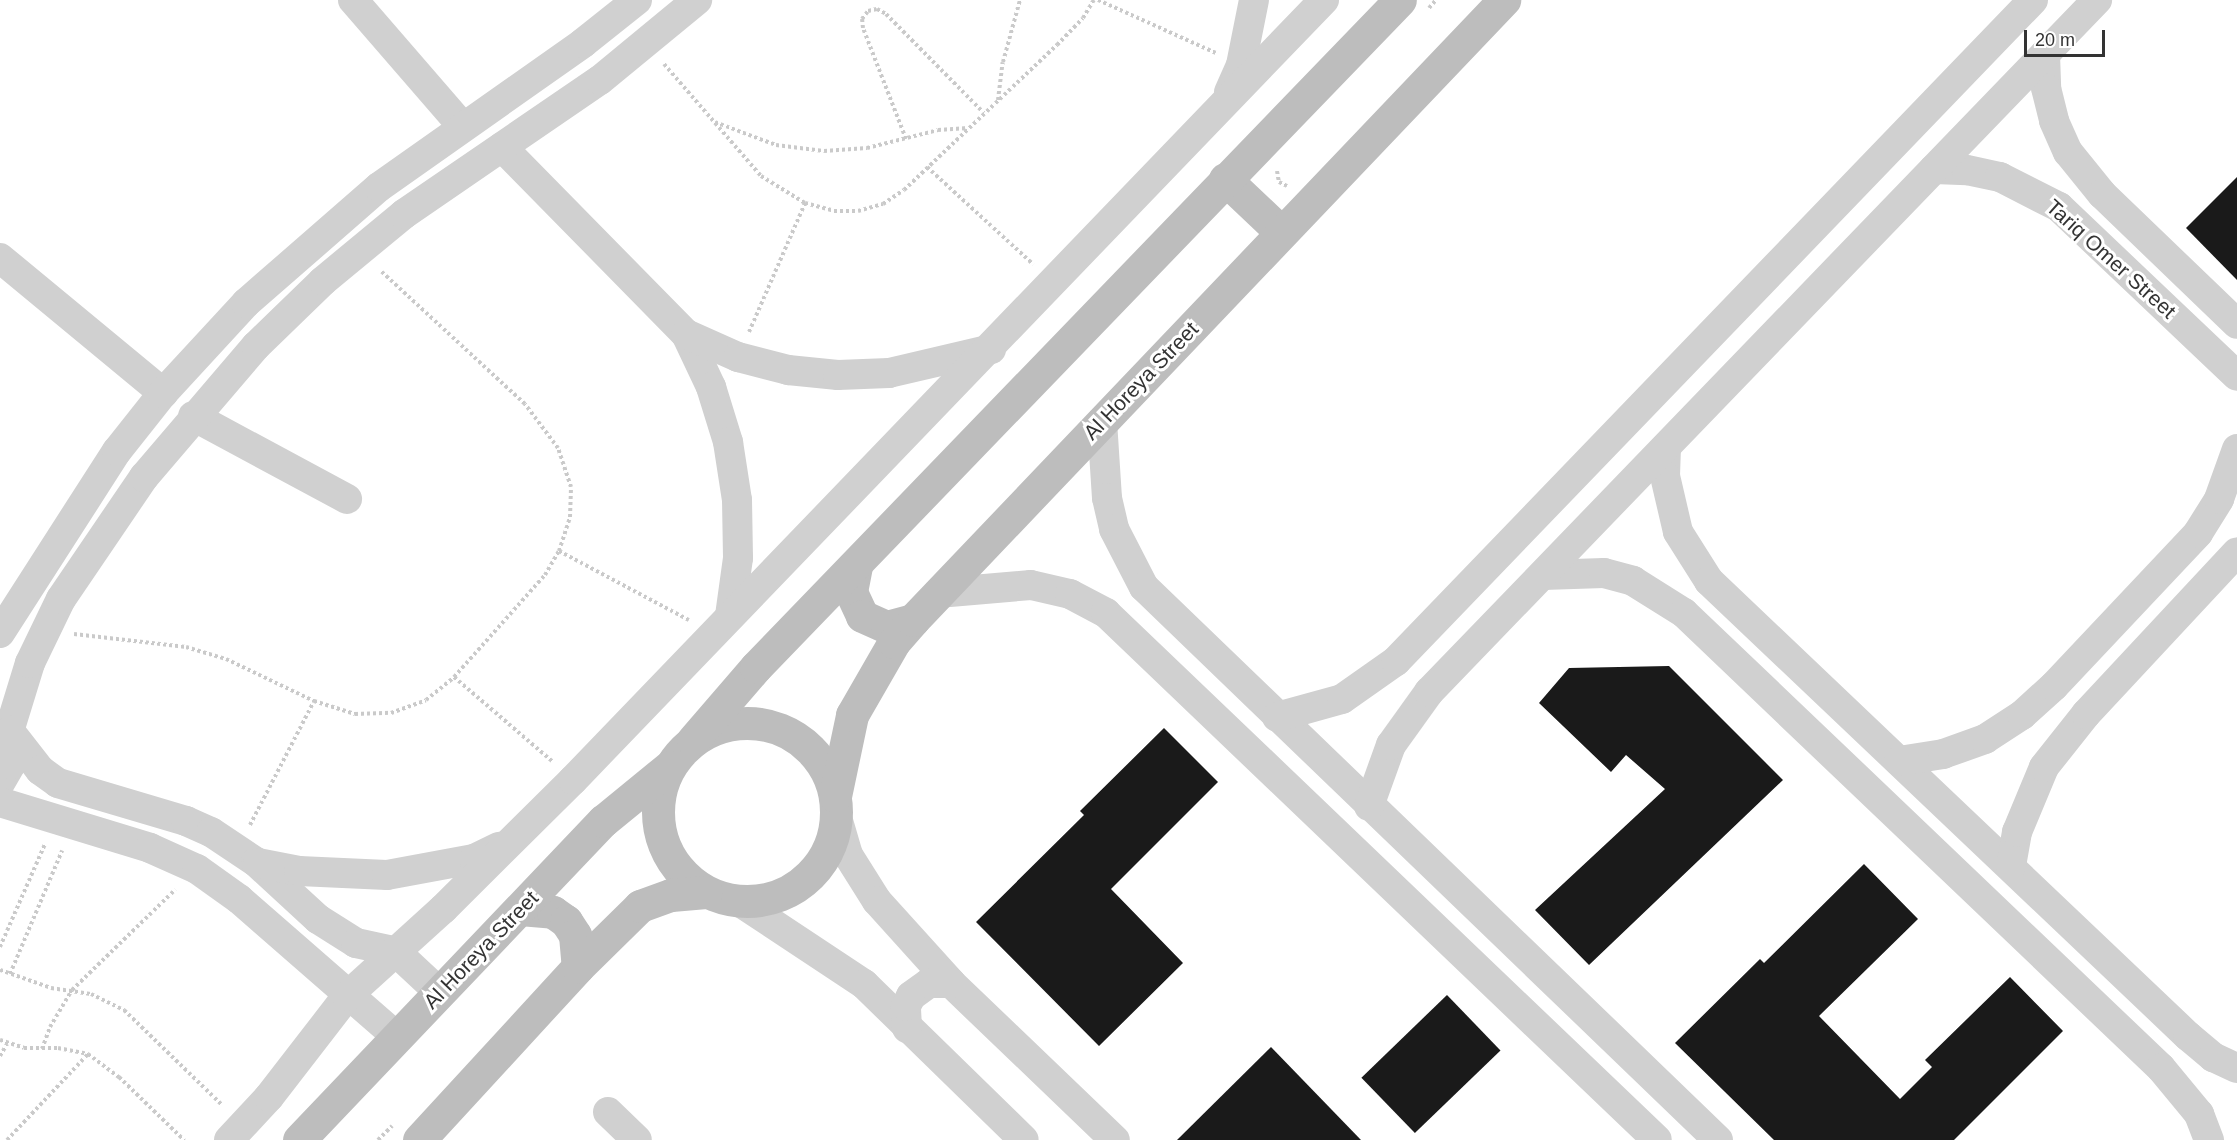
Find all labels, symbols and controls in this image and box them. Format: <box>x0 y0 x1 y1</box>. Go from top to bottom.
scale bar <box>2027 18 2108 56</box>
text: 20 m <box>2035 30 2075 50</box>
street label: Tariq Omer Street <box>2041 194 2181 324</box>
street label: Al Horeya Street <box>1078 317 1204 445</box>
street label: Al Horeya Street <box>418 886 544 1014</box>

